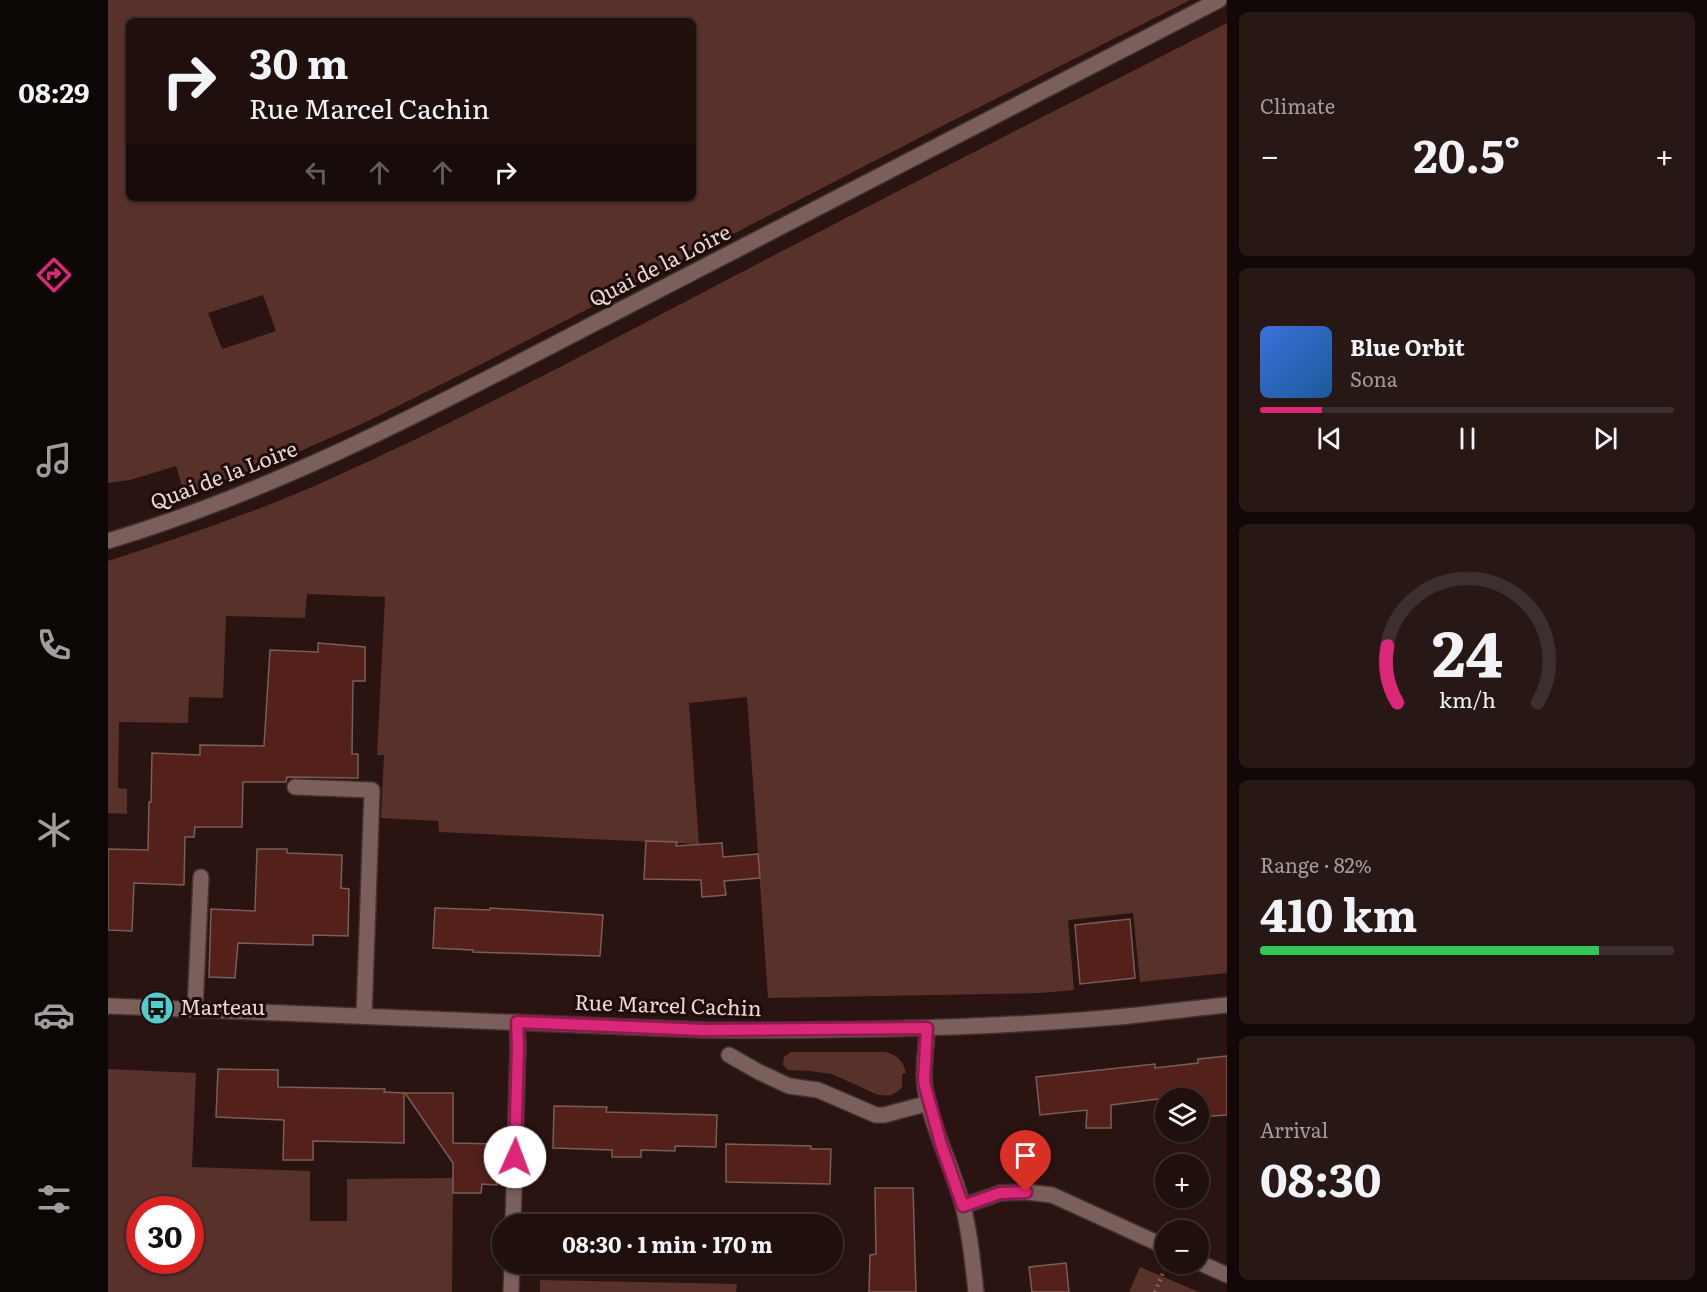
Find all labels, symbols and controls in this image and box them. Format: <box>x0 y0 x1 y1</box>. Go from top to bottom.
text: 30 m <box>249 30 349 92</box>
icon: right <box>150 42 228 120</box>
text: 08:29 <box>18 71 90 111</box>
text: Rue Marcel Cachin <box>249 87 490 127</box>
text: Climate <box>1260 90 1335 120</box>
text: 20.5° <box>1413 120 1521 187</box>
text: − <box>1260 129 1279 178</box>
text: + <box>1655 129 1674 178</box>
icon: left <box>300 156 333 189</box>
icon: ahead <box>363 156 396 189</box>
icon: ahead <box>426 156 459 189</box>
icon: right <box>489 156 522 189</box>
street label: Quai de la Loire <box>583 215 735 313</box>
icon: directions <box>33 254 75 296</box>
text: Blue Orbit <box>1350 330 1465 363</box>
text: Sona <box>1350 363 1398 393</box>
icon: previous <box>1313 422 1346 455</box>
icon: pause <box>1451 422 1484 455</box>
icon: next <box>1589 422 1622 455</box>
street label: Quai de la Loire <box>145 431 301 516</box>
icon: music <box>33 439 75 481</box>
text: 24 <box>1431 604 1503 696</box>
icon: phone <box>33 624 75 666</box>
text: km/h <box>1438 683 1496 715</box>
icon: climate <box>33 809 75 851</box>
text: Range · 82% <box>1260 849 1372 879</box>
text: 410 km <box>1260 879 1417 946</box>
street label: Rue Marcel Cachin <box>574 985 762 1022</box>
bus stop icon: Marteau <box>139 990 175 1026</box>
place label: Marteau <box>180 990 265 1021</box>
icon: car <box>33 994 75 1036</box>
map controls <box>1155 1088 1209 1274</box>
button: layers <box>1155 1088 1209 1142</box>
text: Arrival <box>1260 1114 1328 1144</box>
position arrow <box>483 1125 547 1189</box>
pin <box>1000 1130 1051 1192</box>
icon: arrive <box>1009 1139 1042 1172</box>
text: 08:30 <box>1260 1144 1382 1211</box>
button: + <box>1155 1154 1209 1208</box>
icon: filters <box>33 1178 75 1220</box>
speed limit sign: 30 <box>126 1196 204 1274</box>
button: − <box>1155 1220 1209 1274</box>
text: 08:30 · 1 min · 170 m <box>562 1227 773 1260</box>

